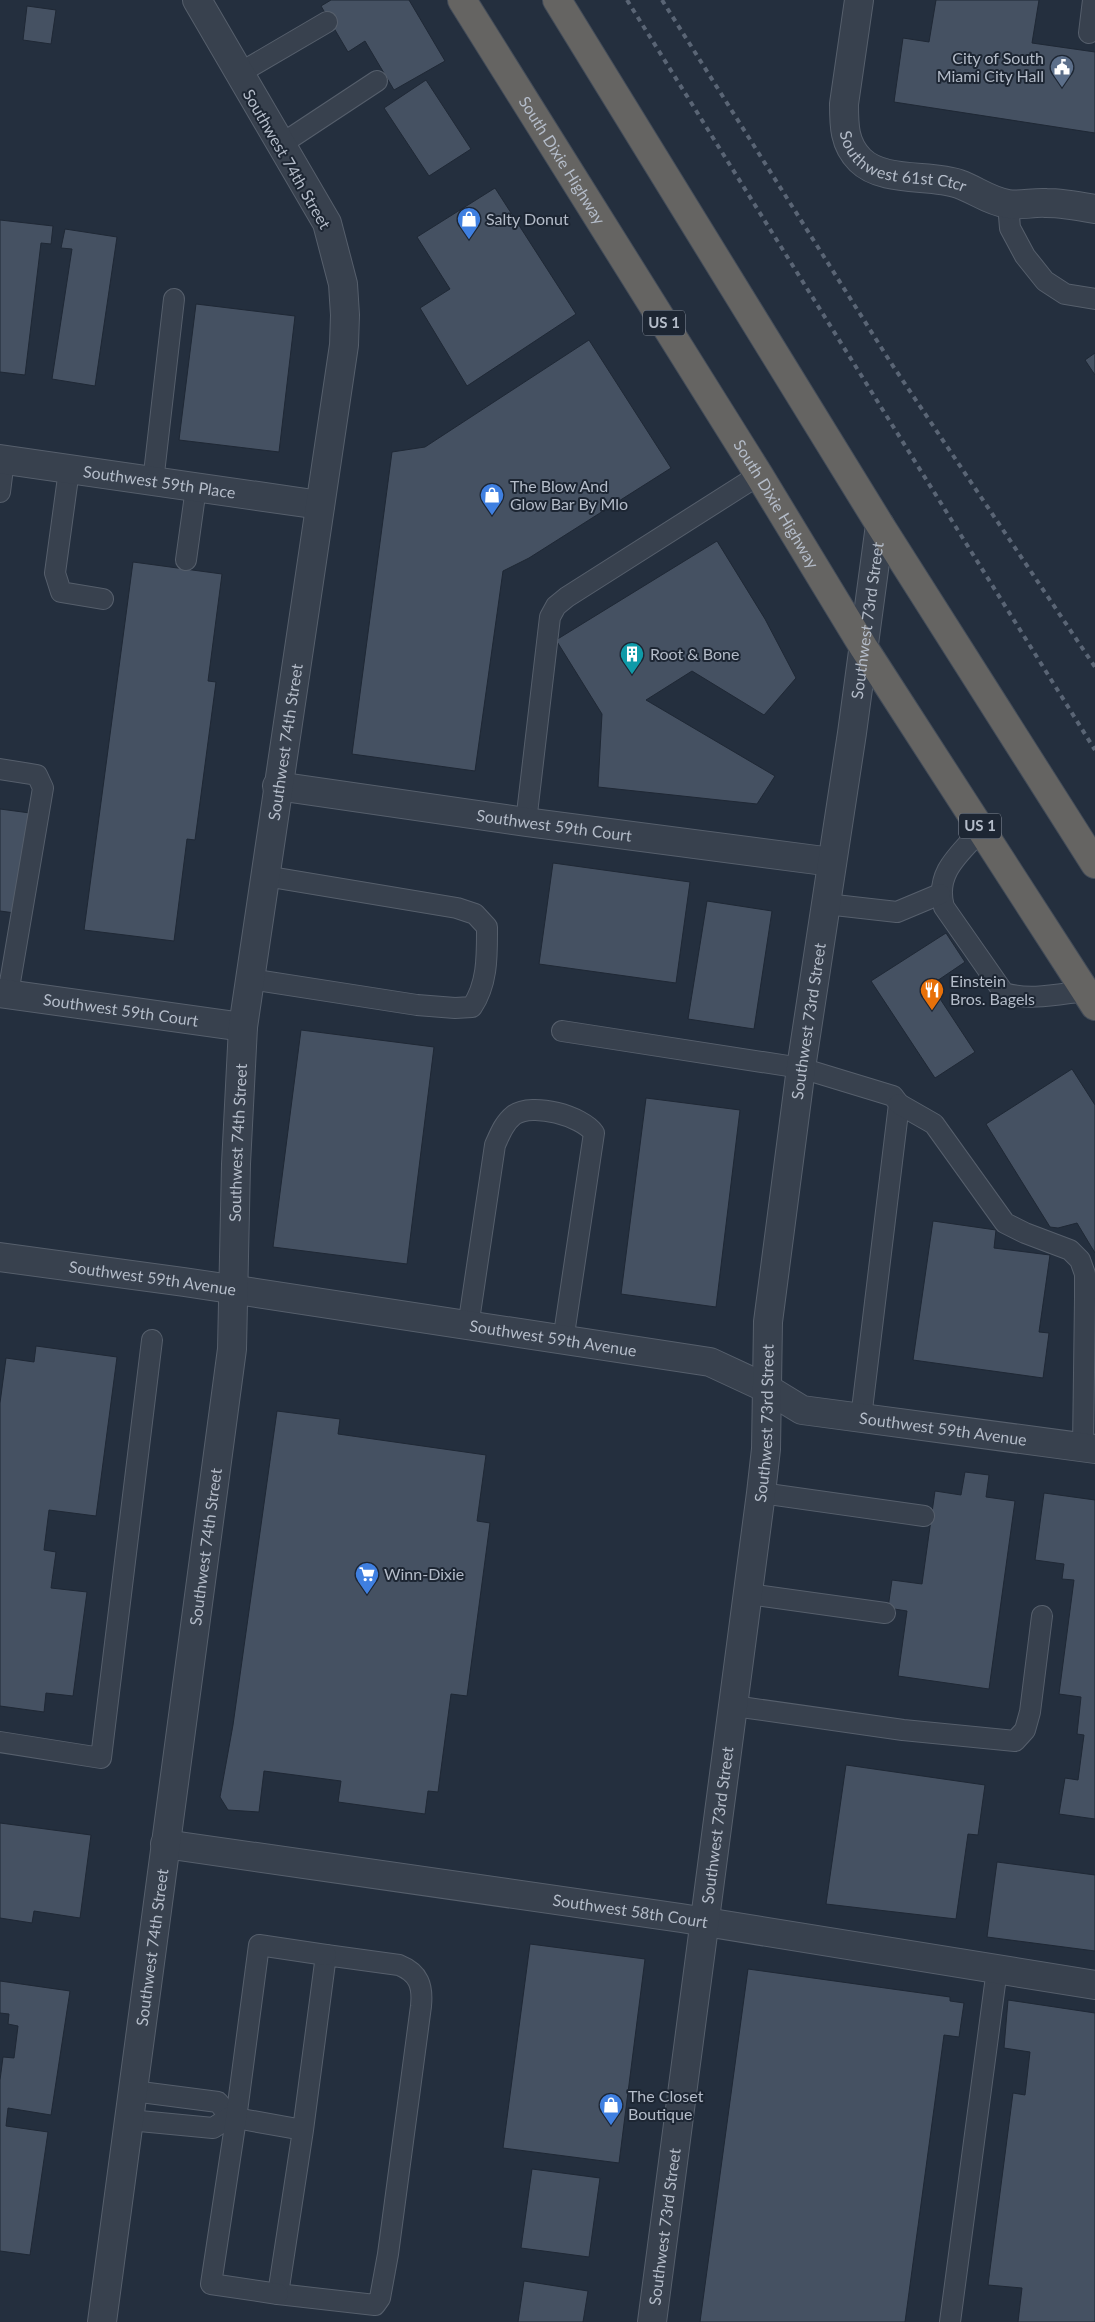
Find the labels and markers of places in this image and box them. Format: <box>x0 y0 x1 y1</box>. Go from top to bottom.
place label: City of South Miami City Hall <box>937 48 1044 85</box>
public building icon: City of South Miami City Hall <box>1049 54 1075 88</box>
shop icon: Salty Donut <box>456 206 482 240</box>
place label: Salty Donut <box>486 209 569 228</box>
place label: The Blow And Glow Bar By Mlo <box>510 476 628 513</box>
shop icon: The Blow And Glow Bar By Mlo <box>479 482 505 516</box>
building icon: Root & Bone <box>619 641 645 675</box>
place label: Root & Bone <box>650 644 740 663</box>
place label: Einstein Bros. Bagels <box>950 971 1035 1008</box>
restaurant icon: Einstein Bros. Bagels <box>919 977 945 1011</box>
supermarket icon: Winn-Dixie <box>354 1561 380 1595</box>
place label: Winn-Dixie <box>384 1564 464 1583</box>
place label: The Closet Boutique <box>628 2086 704 2123</box>
shop icon: The Closet Boutique <box>598 2092 624 2126</box>

